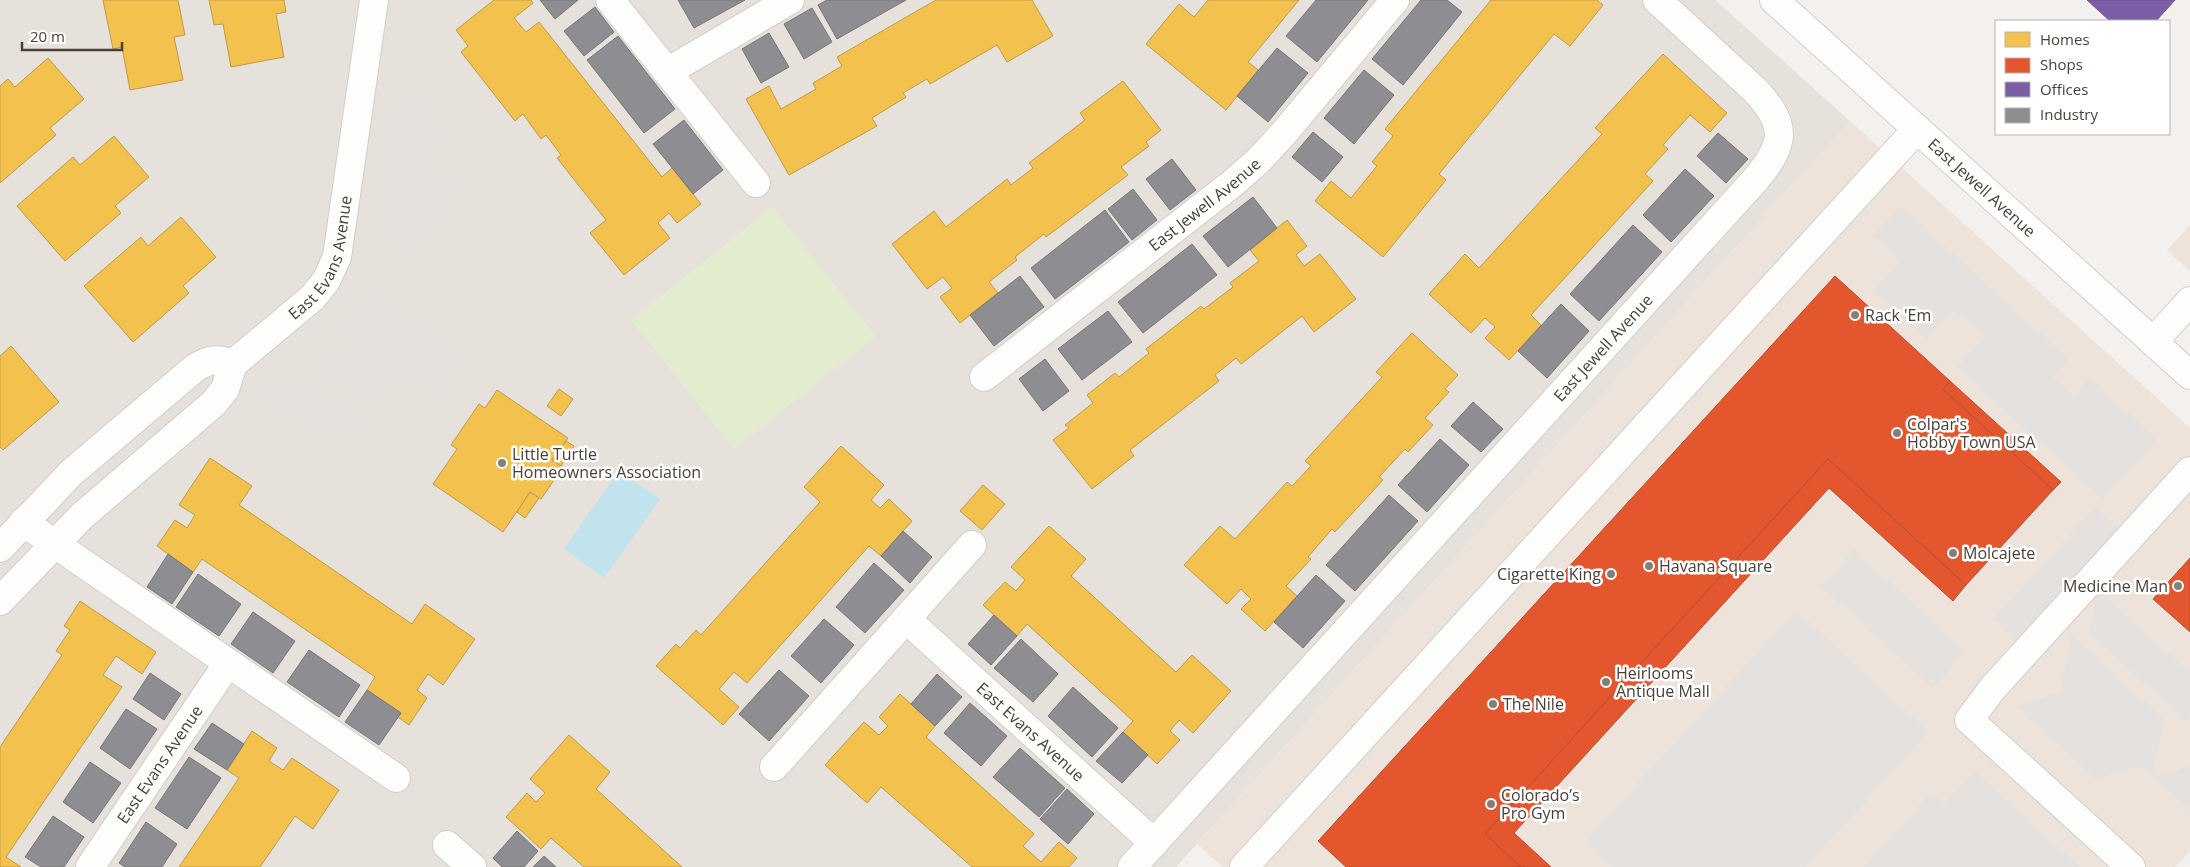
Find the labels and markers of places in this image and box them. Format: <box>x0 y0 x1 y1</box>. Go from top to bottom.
place label: Rack 'Em <box>1865 304 1931 326</box>
marker: Rack 'Em <box>1849 309 1861 321</box>
place label: Colpar's Hobby Town USA <box>1907 413 2036 453</box>
marker: Colpar's Hobby Town USA <box>1891 427 1903 439</box>
place label: Little Turtle Homeowners Association <box>512 443 701 483</box>
marker: Little Turtle Homeowners Association <box>496 457 508 469</box>
place label: Molcajete <box>1963 542 2035 564</box>
marker: Molcajete <box>1947 547 1959 559</box>
place label: Havana Square <box>1659 555 1772 577</box>
marker: Havana Square <box>1643 560 1655 572</box>
place label: Cigarette King <box>1497 563 1601 585</box>
marker: Cigarette King <box>1605 568 1617 580</box>
place label: Medicine Man <box>2063 575 2168 597</box>
marker: Medicine Man <box>2172 580 2184 592</box>
place label: Heirlooms Antique Mall <box>1616 662 1710 702</box>
marker: Heirlooms Antique Mall <box>1600 676 1612 688</box>
place label: The Nile <box>1503 693 1564 715</box>
marker: The Nile <box>1487 698 1499 710</box>
place label: Colorado’s Pro Gym <box>1501 784 1580 824</box>
marker: Colorado’s Pro Gym <box>1485 798 1497 810</box>

